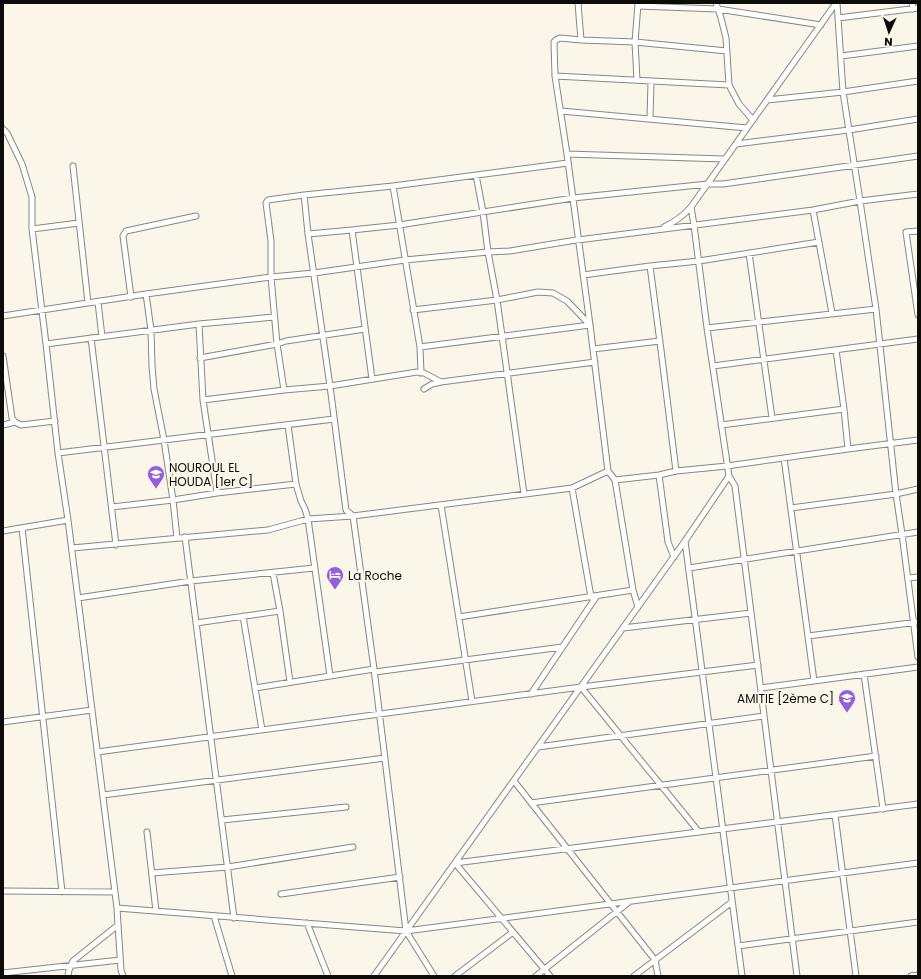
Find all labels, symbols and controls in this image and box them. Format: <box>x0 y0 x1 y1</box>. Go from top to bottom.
north arrow <box>869 12 909 52</box>
text: N <box>884 34 893 50</box>
place label: NOUROUL EL HOUDA [1er C] <box>169 459 253 490</box>
school or university icon: NOUROUL EL HOUDA [1er C] <box>146 464 166 489</box>
hotel icon: La Roche <box>325 565 345 590</box>
place label: La Roche <box>348 567 402 584</box>
school or university icon: AMITIE [2ème C] <box>837 688 857 713</box>
place label: AMITIE [2ème C] <box>737 690 834 707</box>

